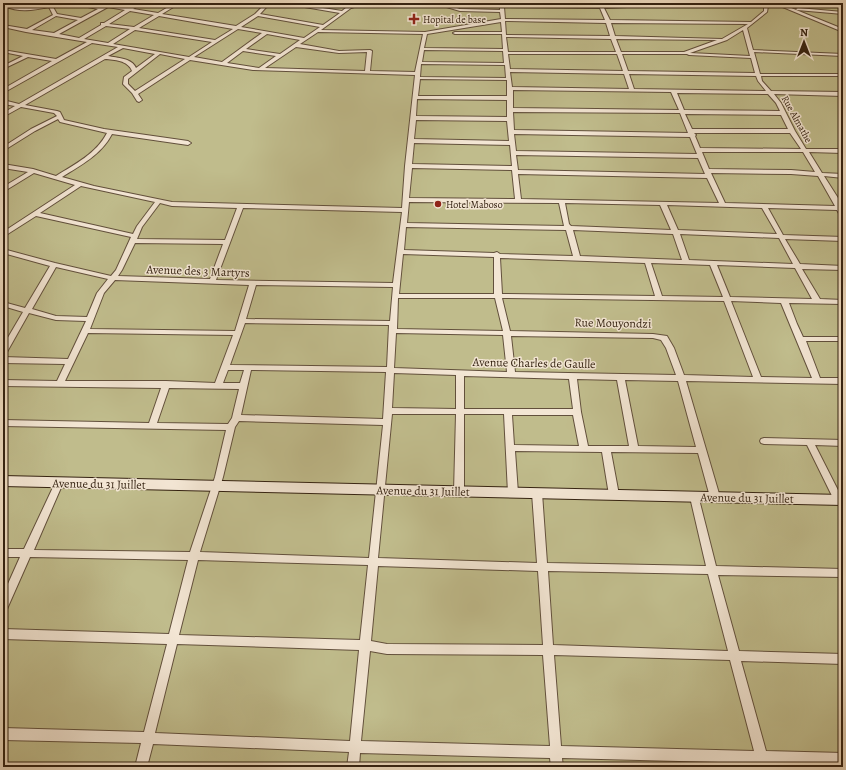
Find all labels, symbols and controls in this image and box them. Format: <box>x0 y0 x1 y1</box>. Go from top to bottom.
marker: Hopital de base <box>408 13 420 25</box>
place label: Hopital de base <box>423 13 486 27</box>
north arrow <box>784 22 824 62</box>
text: N <box>800 25 808 40</box>
street label: Rue Almathe <box>779 93 816 145</box>
place label: Hotel Maboso <box>446 198 503 211</box>
marker: Hotel Maboso <box>433 199 443 209</box>
street label: Avenue des 3 Martyrs <box>145 261 250 281</box>
street label: Rue Mouyondzi <box>575 314 651 332</box>
street label: Avenue Charles de Gaulle <box>471 354 596 372</box>
street label: Avenue du 31 Juillet <box>51 475 146 493</box>
street label: Avenue du 31 Juillet <box>375 482 470 500</box>
street label: Avenue du 31 Juillet <box>699 489 794 507</box>

